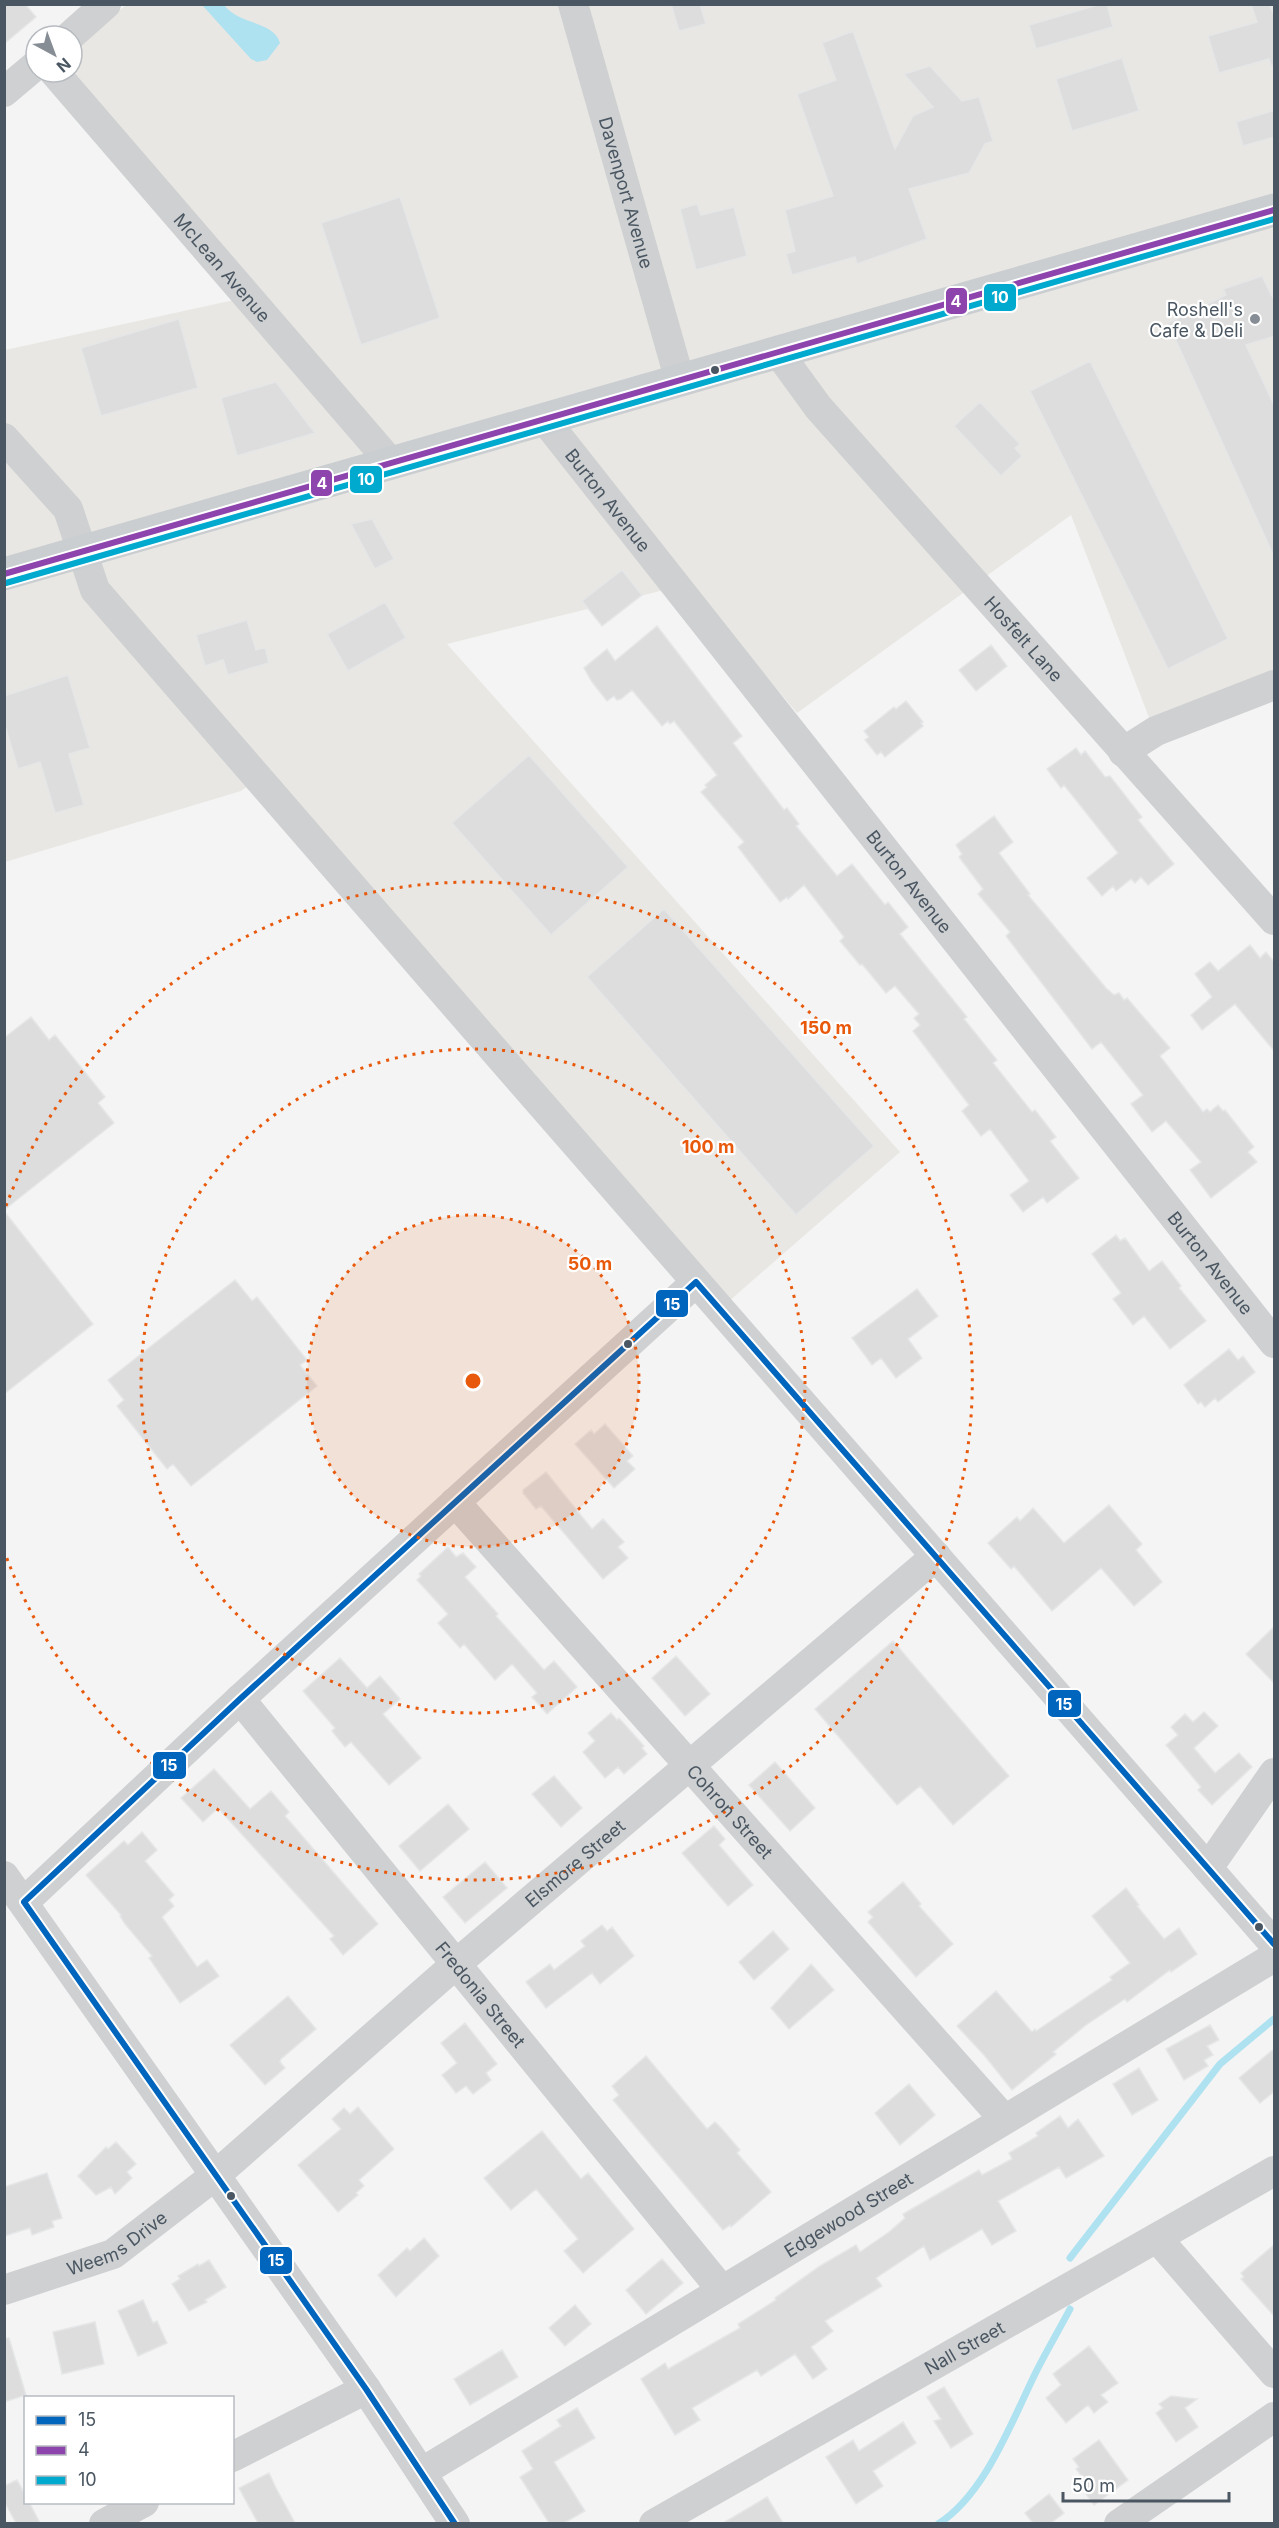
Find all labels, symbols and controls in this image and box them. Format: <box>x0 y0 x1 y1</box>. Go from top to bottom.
north arrow <box>24 24 84 84</box>
text: N <box>53 54 75 77</box>
street label: Davenport Avenue <box>595 114 658 271</box>
street label: McLean Avenue <box>170 209 275 326</box>
line badge: 10 <box>983 283 1017 312</box>
line badge: 4 <box>945 287 968 315</box>
text: 10 <box>991 287 1009 307</box>
text: 4 <box>951 291 962 311</box>
place label: Roshell's Cafe & Deli <box>1149 299 1243 341</box>
marker: Roshell's Cafe & Deli <box>1248 312 1262 326</box>
unlabelled marker <box>709 364 721 376</box>
street label: Burton Avenue <box>561 444 655 556</box>
line badge: 10 <box>349 465 383 494</box>
line badge: 4 <box>310 469 333 497</box>
text: 10 <box>357 469 375 489</box>
text: 4 <box>317 473 328 493</box>
street label: Hosfelt Lane <box>980 592 1067 686</box>
street label: Burton Avenue <box>862 826 956 937</box>
text: 150 m <box>800 1017 852 1038</box>
text: 100 m <box>682 1136 734 1157</box>
street label: Burton Avenue <box>1164 1207 1258 1318</box>
text: 50 m <box>568 1253 612 1274</box>
line badge: 15 <box>655 1289 689 1318</box>
text: 15 <box>663 1294 681 1314</box>
unlabelled marker <box>622 1338 634 1350</box>
centre of rings <box>463 1371 483 1391</box>
line badge: 15 <box>1047 1689 1082 1718</box>
text: 15 <box>1055 1694 1073 1714</box>
line badge: 15 <box>152 1751 187 1780</box>
text: 15 <box>160 1755 178 1775</box>
street label: Cohron Street <box>683 1760 777 1863</box>
street label: Elsmore Street <box>521 1815 629 1911</box>
unlabelled marker <box>1253 1921 1265 1933</box>
street label: Fredonia Street <box>432 1937 530 2051</box>
street label: Edgewood Street <box>780 2168 916 2261</box>
unlabelled marker <box>225 2190 237 2202</box>
street label: Weems Drive <box>64 2206 171 2279</box>
line badge: 15 <box>259 2246 293 2275</box>
text: 15 <box>267 2250 285 2270</box>
street label: Nall Street <box>921 2316 1008 2378</box>
legend <box>24 2396 234 2504</box>
text: 15 <box>78 2409 96 2430</box>
text: 4 <box>78 2439 90 2460</box>
scale bar <box>1063 2465 1230 2503</box>
text: 10 <box>78 2469 97 2490</box>
text: 50 m <box>1072 2475 1115 2496</box>

